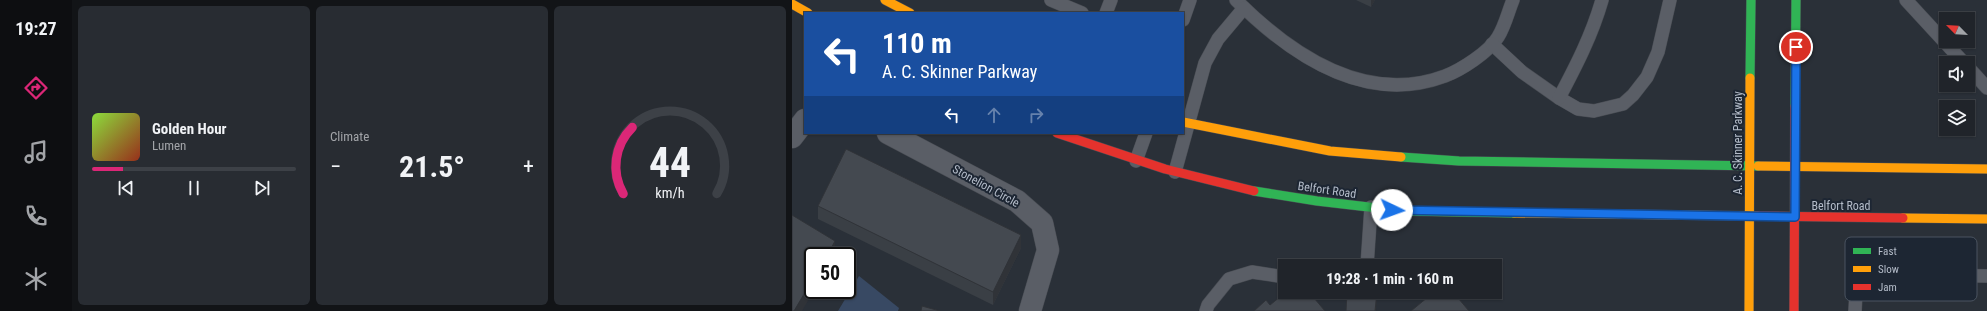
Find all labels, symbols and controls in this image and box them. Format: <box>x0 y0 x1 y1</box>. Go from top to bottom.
north arrow <box>1939 12 1975 48</box>
map controls <box>1939 12 1975 136</box>
text: 19:27 <box>15 18 57 39</box>
text: 110 m <box>882 27 952 60</box>
icon: left <box>816 28 868 80</box>
pin <box>1779 30 1813 64</box>
icon: arrive <box>1785 36 1807 58</box>
button: sound <box>1939 56 1975 92</box>
text: A. C. Skinner Parkway <box>882 61 1037 82</box>
icon: directions <box>22 74 50 102</box>
street label: A. C. Skinner Parkway <box>1731 91 1745 195</box>
button: layers <box>1939 100 1975 136</box>
icon: left <box>941 104 963 126</box>
icon: ahead <box>983 104 1005 126</box>
icon: right <box>1025 104 1047 126</box>
text: Golden Hour <box>152 120 227 138</box>
text: Climate <box>330 129 369 144</box>
text: 44 <box>649 137 691 186</box>
icon: music <box>22 138 50 166</box>
text: Lumen <box>152 138 186 153</box>
text: 21.5° <box>399 149 465 184</box>
text: − <box>330 154 341 179</box>
text: + <box>523 154 534 179</box>
street label: Stonelion Circle <box>950 162 1022 210</box>
icon: previous <box>115 177 137 199</box>
icon: pause <box>183 177 205 199</box>
icon: next <box>251 177 273 199</box>
street label: Belfort Road <box>1297 179 1357 201</box>
text: km/h <box>655 184 685 200</box>
position arrow <box>1371 189 1413 231</box>
street label: Belfort Road <box>1811 199 1871 213</box>
icon: phone <box>22 202 50 230</box>
legend <box>1845 237 1977 301</box>
text: Fast <box>1878 245 1897 258</box>
speed limit sign: 50 <box>804 247 856 299</box>
text: Slow <box>1878 263 1899 276</box>
icon: climate <box>22 265 50 293</box>
text: 19:28 · 1 min · 160 m <box>1326 270 1454 288</box>
text: Jam <box>1878 281 1897 294</box>

